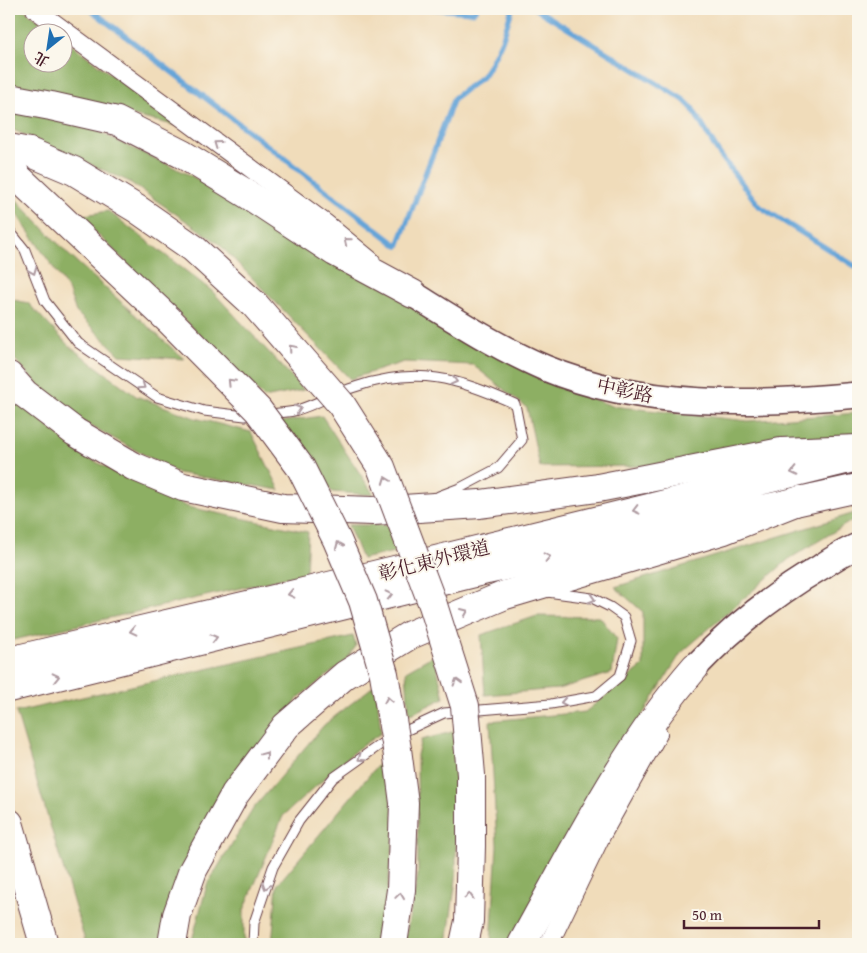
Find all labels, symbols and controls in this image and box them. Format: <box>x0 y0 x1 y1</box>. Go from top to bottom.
north arrow <box>22 22 72 72</box>
text: 北 <box>30 47 53 71</box>
one-way arrow <box>214 142 223 150</box>
one-way arrow <box>344 239 353 247</box>
one-way arrow <box>28 267 38 275</box>
one-way arrow <box>290 345 298 354</box>
street label: 中彰路 <box>594 370 656 410</box>
one-way arrow <box>450 375 459 386</box>
one-way arrow <box>228 379 237 388</box>
one-way arrow <box>136 380 146 389</box>
one-way arrow <box>293 405 302 415</box>
one-way arrow <box>789 466 798 477</box>
one-way arrow <box>382 476 392 484</box>
one-way arrow <box>631 504 640 515</box>
street label: 彰化東外環道 <box>375 533 493 587</box>
one-way arrow <box>335 541 346 550</box>
one-way arrow <box>542 552 551 562</box>
one-way arrow <box>287 589 296 599</box>
one-way arrow <box>384 590 392 600</box>
one-way arrow <box>588 594 596 604</box>
one-way arrow <box>460 608 469 618</box>
one-way arrow <box>128 625 137 636</box>
one-way arrow <box>210 633 219 644</box>
one-way arrow <box>52 672 61 683</box>
one-way arrow <box>453 679 463 687</box>
one-way arrow <box>384 695 394 704</box>
one-way arrow <box>559 696 568 706</box>
one-way arrow <box>259 752 267 761</box>
one-way arrow <box>357 752 367 761</box>
one-way arrow <box>262 882 272 890</box>
one-way arrow <box>394 892 405 900</box>
one-way arrow <box>464 892 475 900</box>
scale bar <box>684 898 820 930</box>
text: 50 m <box>692 904 723 925</box>

